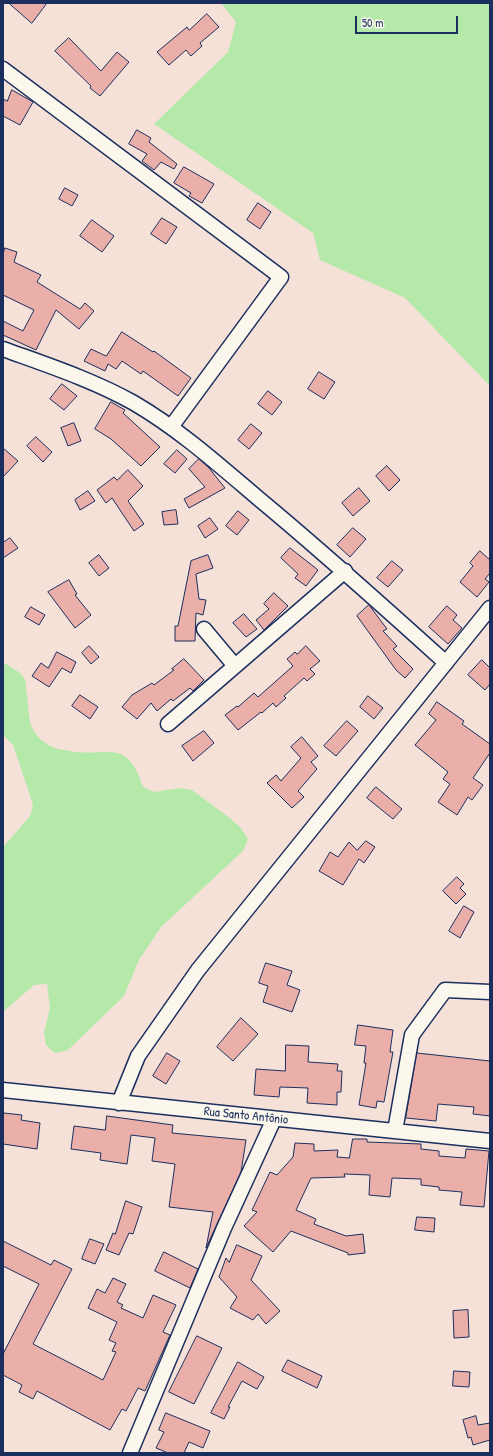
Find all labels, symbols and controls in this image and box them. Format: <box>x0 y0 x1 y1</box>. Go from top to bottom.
scale bar <box>357 8 460 34</box>
text: 50 m <box>362 14 383 31</box>
street label: Rua Santo Antônio <box>203 1104 289 1128</box>

